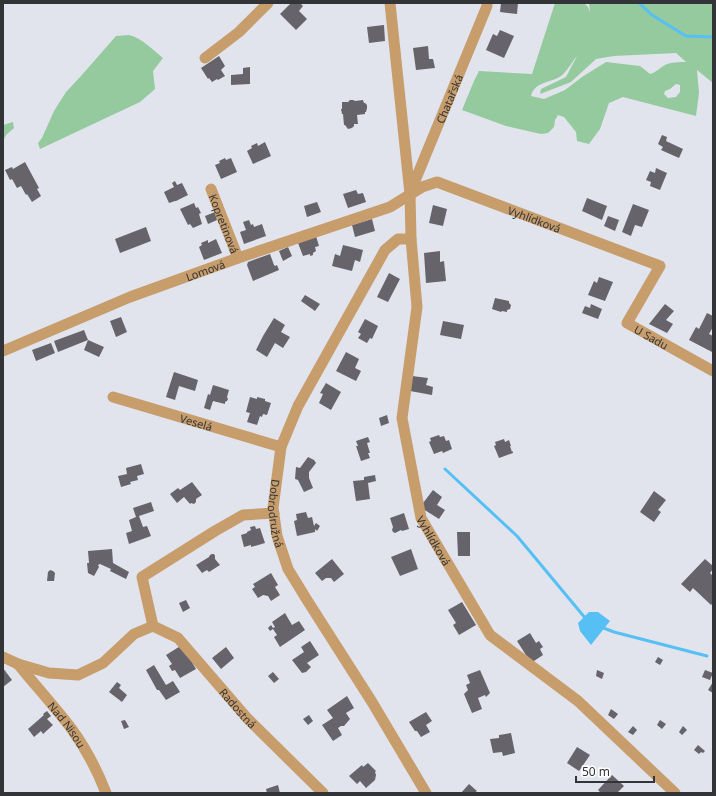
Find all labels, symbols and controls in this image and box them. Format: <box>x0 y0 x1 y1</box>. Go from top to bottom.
street label: Chatařská <box>432 72 466 126</box>
street label: Kopretinová <box>206 192 243 255</box>
street label: Vyhlídková <box>506 202 563 236</box>
street label: Lomová <box>183 256 227 284</box>
street label: U Sadu <box>632 321 671 352</box>
street label: Veselá <box>178 410 214 434</box>
street label: Dobrodružná <box>265 478 288 549</box>
street label: Vyhlídková <box>414 513 455 568</box>
street label: Radostná <box>217 685 260 731</box>
street label: Nad Nisou <box>45 698 89 750</box>
scale bar <box>576 758 654 784</box>
text: 50 m <box>582 763 610 780</box>

